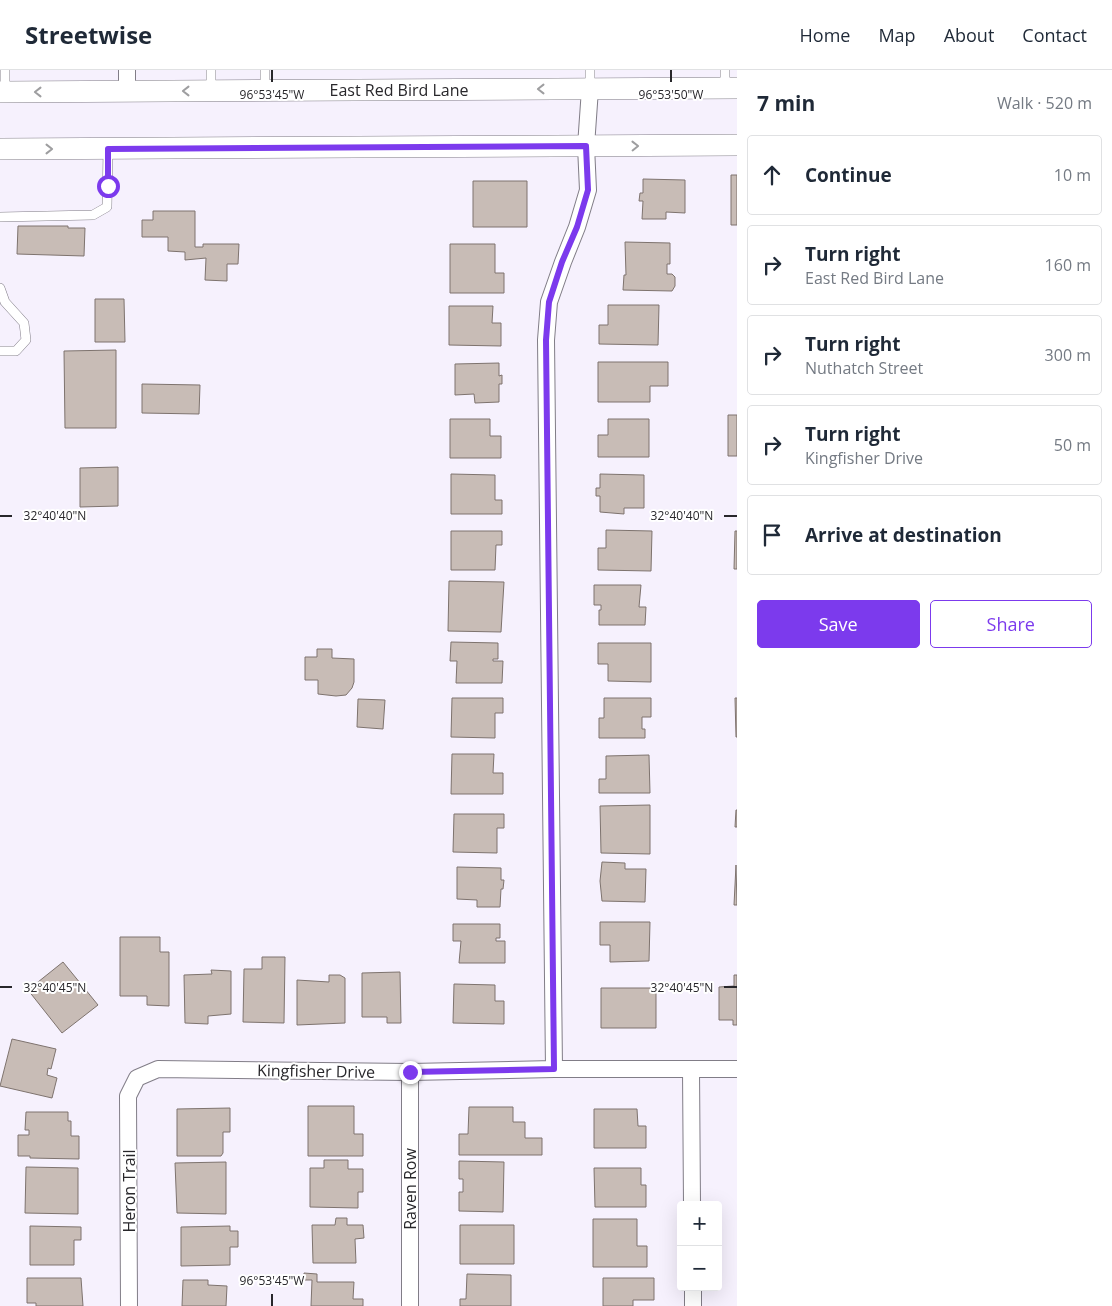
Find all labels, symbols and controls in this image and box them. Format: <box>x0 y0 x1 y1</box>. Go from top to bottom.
text: Streetwise <box>25 18 152 51</box>
text: Home <box>800 23 850 47</box>
text: Map <box>878 23 916 47</box>
text: About <box>944 23 994 47</box>
text: Contact <box>1022 23 1087 47</box>
street label: East Red Bird Lane <box>330 79 469 101</box>
one-way arrow <box>537 84 544 94</box>
one-way arrow <box>182 86 190 96</box>
text: 96°53'45"W <box>240 86 304 103</box>
text: 96°53'50"W <box>639 86 703 103</box>
one-way arrow <box>34 87 42 97</box>
text: 7 min <box>757 89 815 117</box>
text: Walk · 520 m <box>997 92 1092 114</box>
one-way arrow <box>632 141 639 151</box>
one-way arrow <box>45 144 53 154</box>
icon: ahead <box>758 161 786 189</box>
text: Continue <box>805 162 892 188</box>
text: 10 m <box>1054 164 1091 186</box>
route start <box>97 175 120 198</box>
text: Turn right <box>805 241 900 267</box>
icon: right <box>758 251 786 279</box>
text: 160 m <box>1045 254 1091 276</box>
text: East Red Bird Lane <box>805 267 944 289</box>
text: Turn right <box>805 331 900 357</box>
icon: right <box>758 341 786 369</box>
text: 300 m <box>1045 344 1091 366</box>
text: Nuthatch Street <box>805 357 923 379</box>
text: Turn right <box>805 421 900 447</box>
icon: right <box>758 431 786 459</box>
text: 50 m <box>1054 434 1091 456</box>
text: Kingfisher Drive <box>805 447 923 469</box>
text: 32°40'40"N <box>24 507 86 524</box>
text: 32°40'40"N <box>651 507 713 524</box>
icon: arrive <box>758 521 786 549</box>
text: Arrive at destination <box>805 522 1002 548</box>
button: Save <box>757 600 920 648</box>
button: Share <box>930 600 1092 648</box>
text: 32°40'45"N <box>24 979 86 996</box>
text: 32°40'45"N <box>651 979 713 996</box>
street label: Kingfisher Drive <box>257 1059 375 1083</box>
route end <box>399 1061 422 1084</box>
street label: Raven Row <box>399 1148 421 1230</box>
street label: Heron Trail <box>118 1149 140 1233</box>
map controls <box>677 1201 722 1291</box>
button: + <box>677 1201 722 1246</box>
button: − <box>677 1246 722 1291</box>
text: 96°53'45"W <box>240 1272 304 1289</box>

